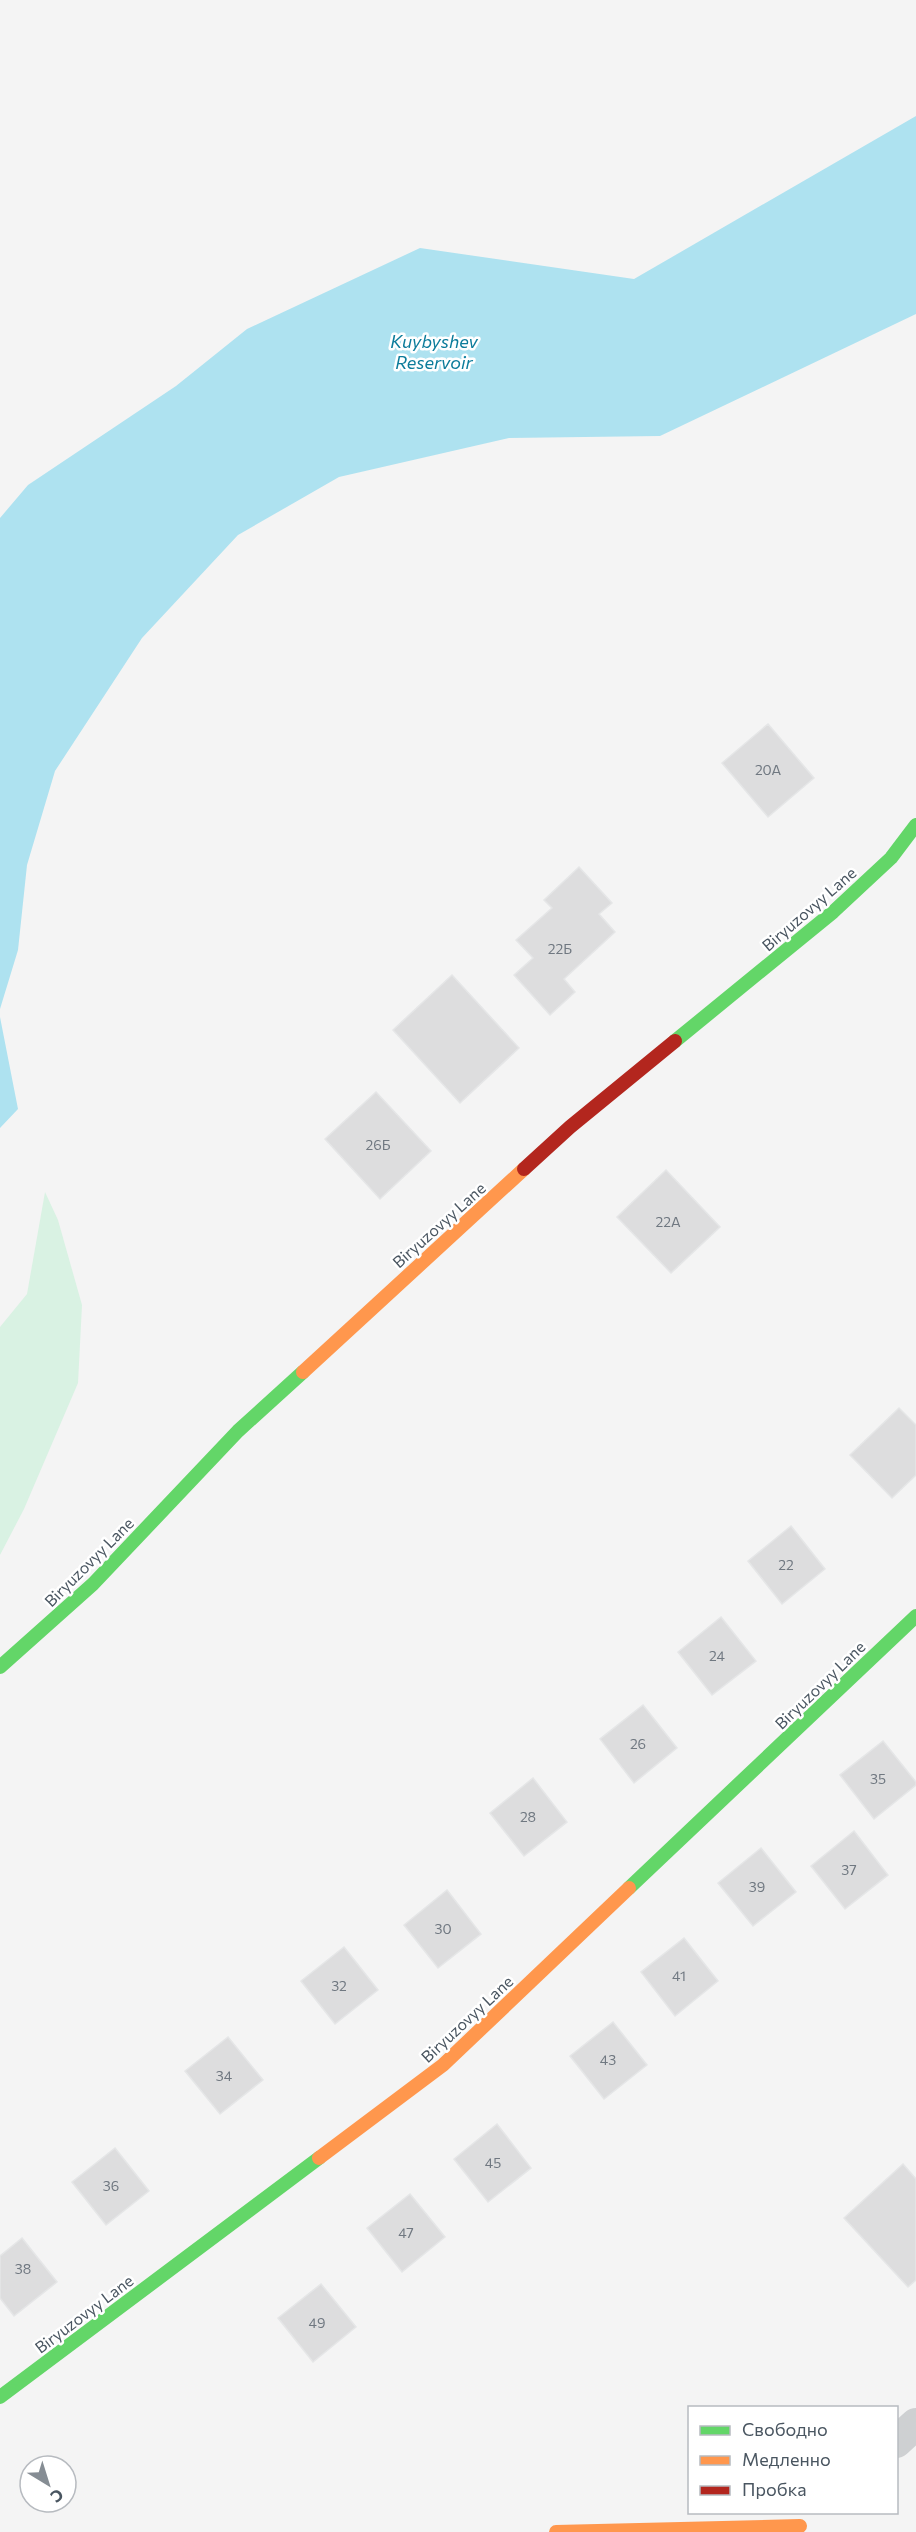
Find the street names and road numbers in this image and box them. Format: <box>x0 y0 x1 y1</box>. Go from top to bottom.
street label: Biryuzovyy Lane <box>758 863 860 955</box>
street label: Biryuzovyy Lane <box>388 1178 489 1271</box>
street label: Biryuzovyy Lane <box>40 1513 137 1610</box>
street label: Biryuzovyy Lane <box>771 1637 869 1733</box>
street label: Biryuzovyy Lane <box>417 1971 516 2066</box>
street label: Biryuzovyy Lane <box>31 2270 137 2357</box>

